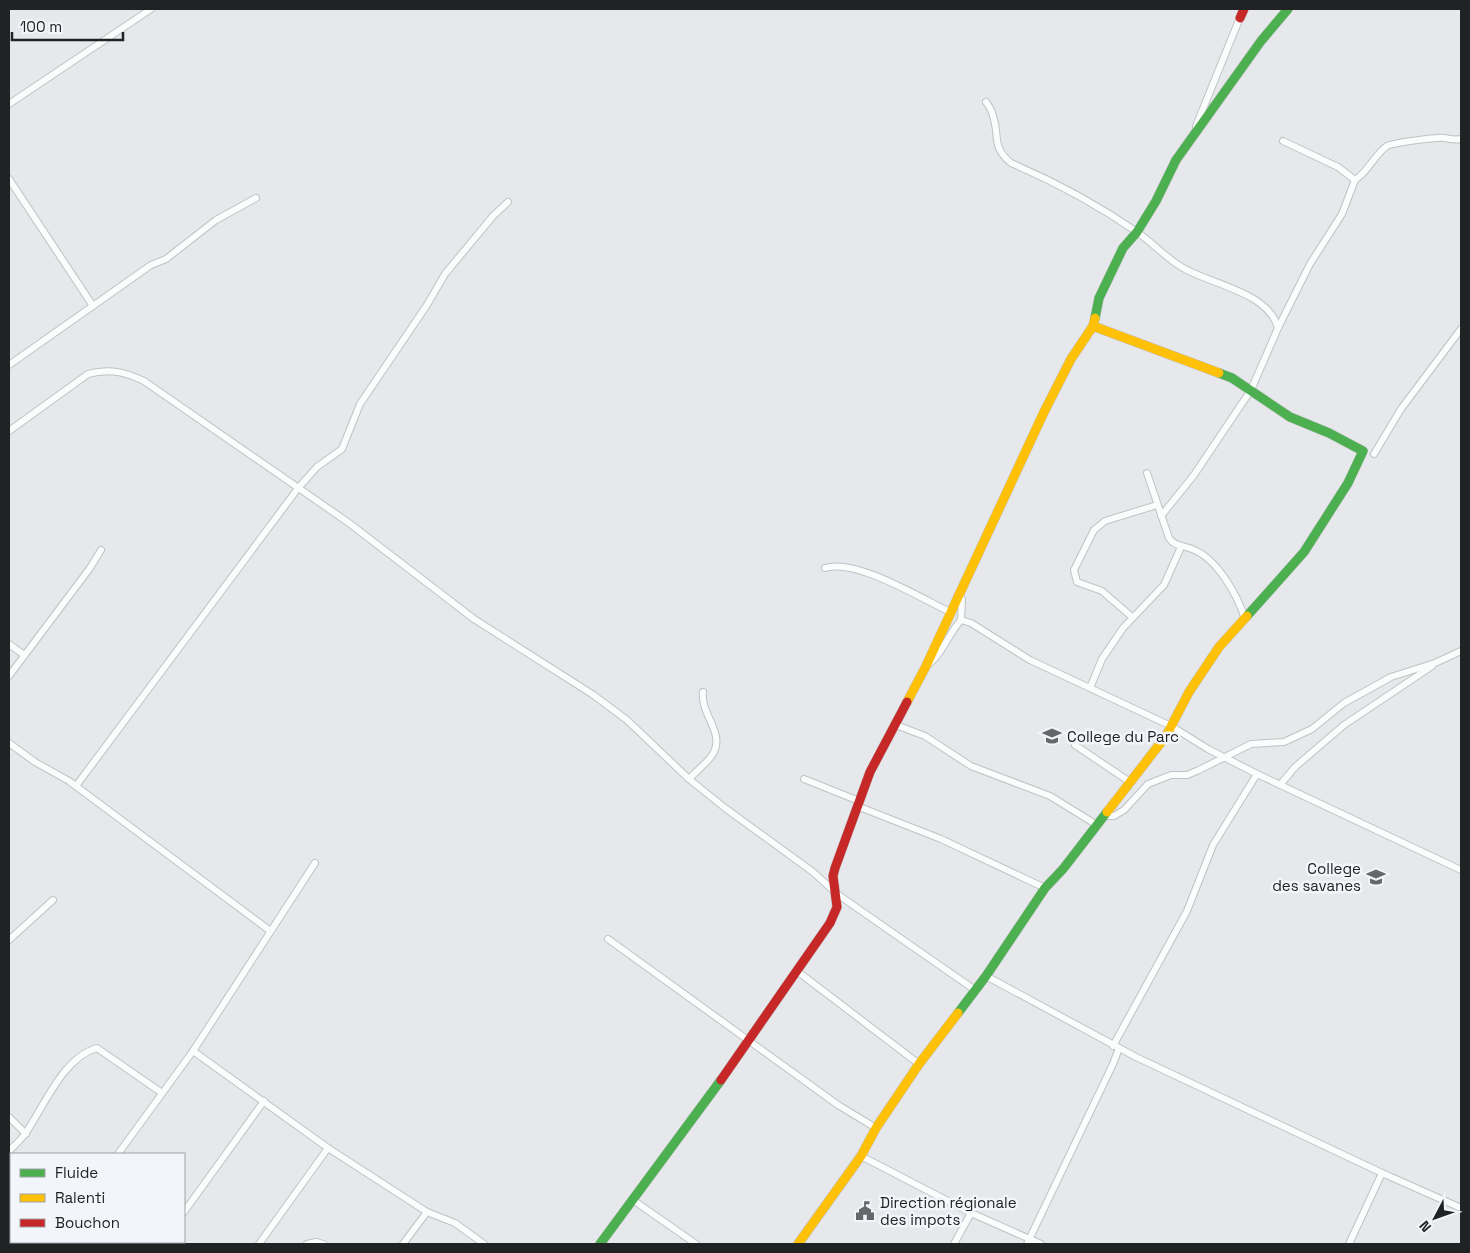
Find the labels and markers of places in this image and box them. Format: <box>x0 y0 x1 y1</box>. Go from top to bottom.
school or university icon: College du Parc <box>1041 725 1063 747</box>
place label: College du Parc <box>1067 727 1179 746</box>
place label: College des savanes <box>1272 859 1361 895</box>
school or university icon: College des savanes <box>1365 866 1387 888</box>
place label: Direction régionale des impots <box>880 1193 1017 1229</box>
public building icon: Direction régionale des impots <box>854 1200 876 1222</box>

